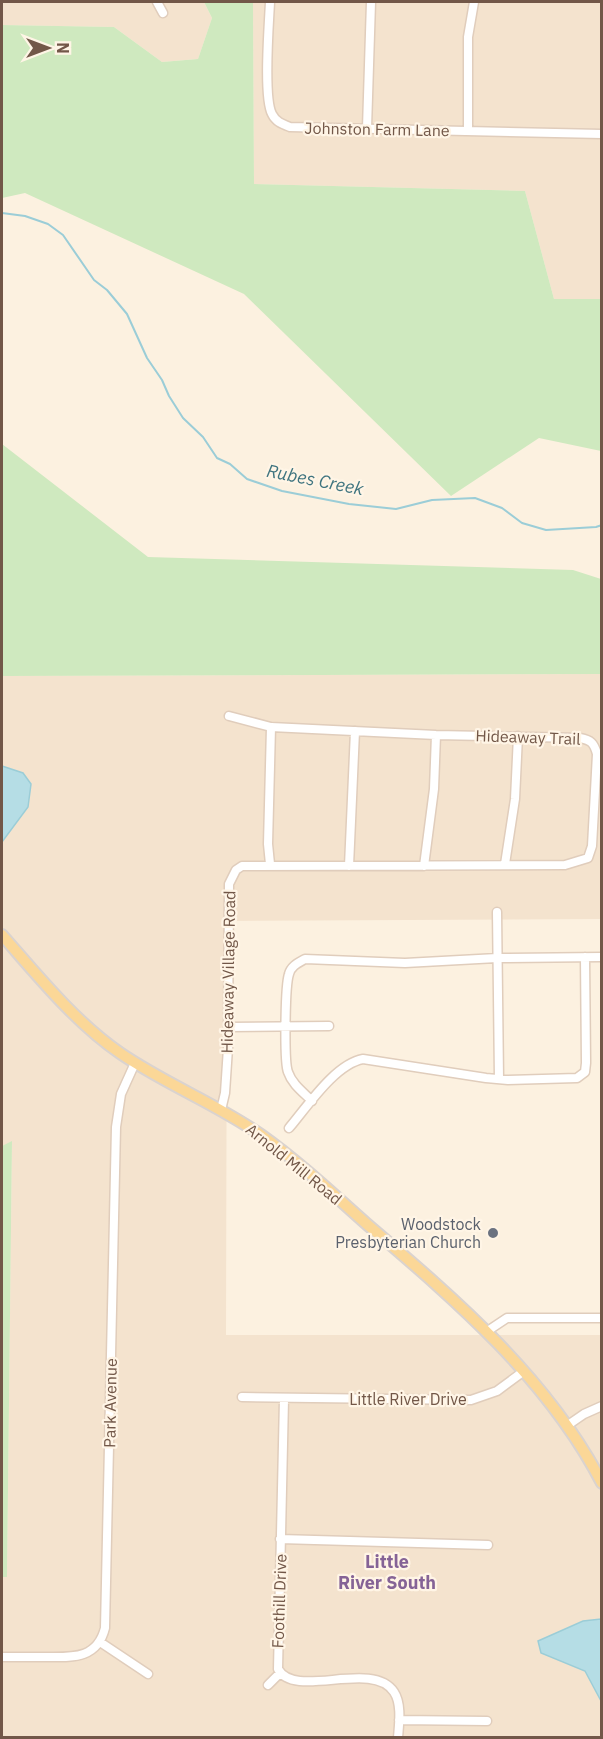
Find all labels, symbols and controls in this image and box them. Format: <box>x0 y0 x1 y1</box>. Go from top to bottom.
north arrow <box>18 18 78 78</box>
text: N <box>53 42 73 54</box>
street label: Johnston Farm Lane <box>304 118 450 140</box>
water label: Rubes Creek <box>265 459 366 500</box>
street label: Hideaway Trail <box>475 725 581 749</box>
street label: Hideaway Village Road <box>217 890 239 1054</box>
street label: Arnold Mill Road <box>242 1119 346 1209</box>
place label: Woodstock Presbyterian Church <box>335 1214 482 1252</box>
marker: Woodstock Presbyterian Church <box>486 1226 500 1240</box>
street label: Park Avenue <box>99 1358 121 1448</box>
street label: Little River Drive <box>349 1389 467 1409</box>
district label: Little River South <box>338 1550 436 1594</box>
street label: Foothill Drive <box>267 1553 291 1649</box>

